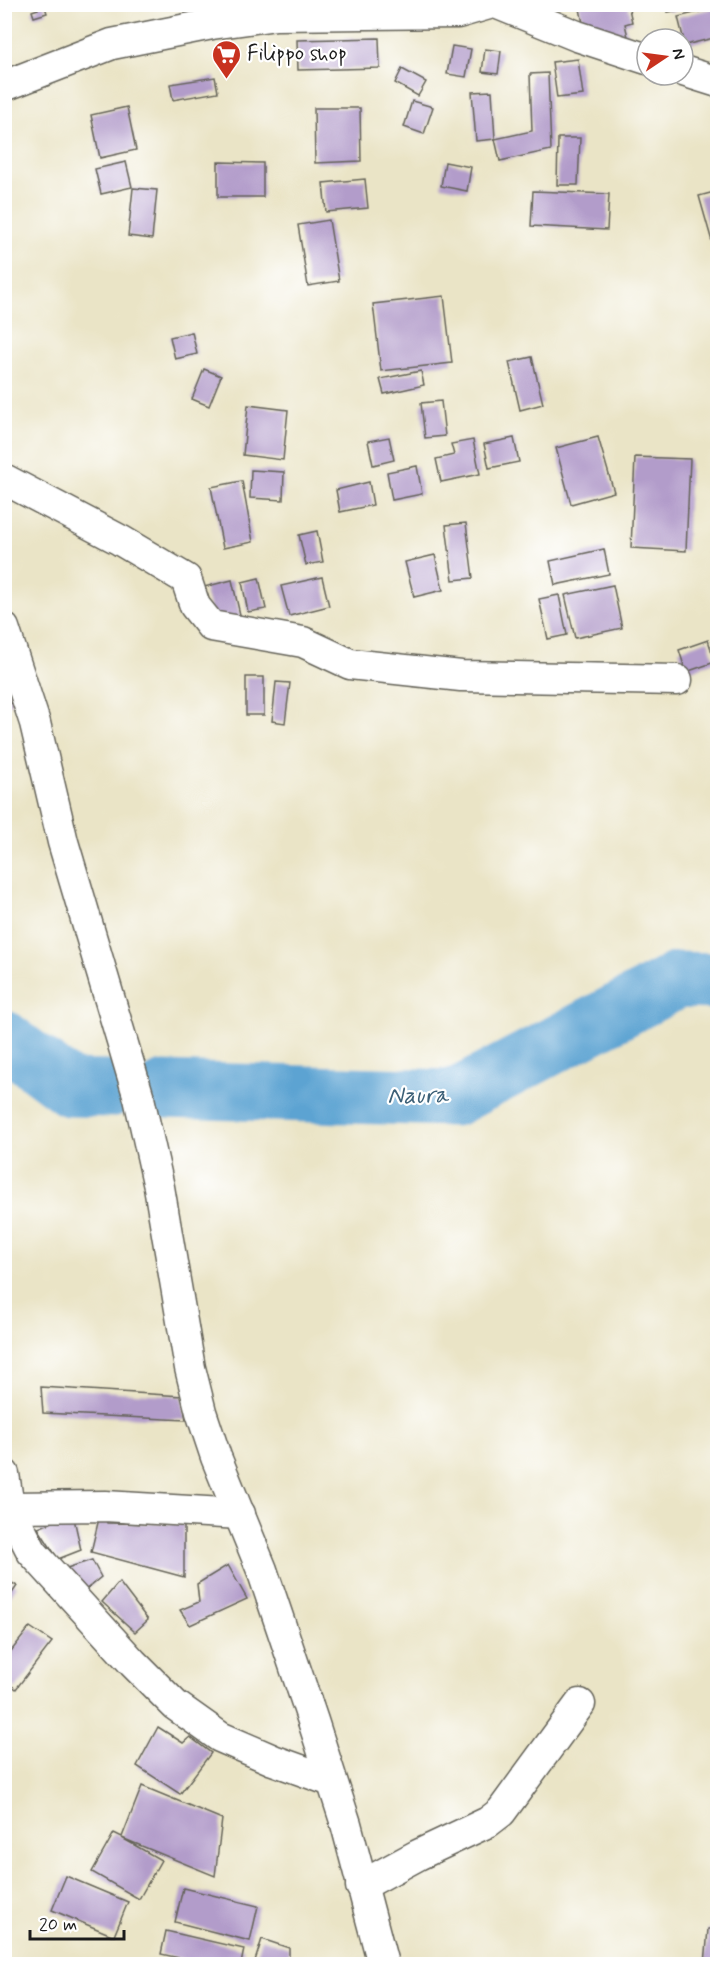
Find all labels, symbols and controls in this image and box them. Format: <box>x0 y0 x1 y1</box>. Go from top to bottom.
north arrow <box>635 27 695 87</box>
supermarket icon: Filippo shop <box>210 38 242 80</box>
place label: Filippo shop <box>247 40 347 68</box>
text: N <box>667 46 690 62</box>
water label: Naura <box>387 1080 450 1112</box>
scale bar <box>30 1903 124 1941</box>
text: 20 m <box>39 1913 77 1937</box>

